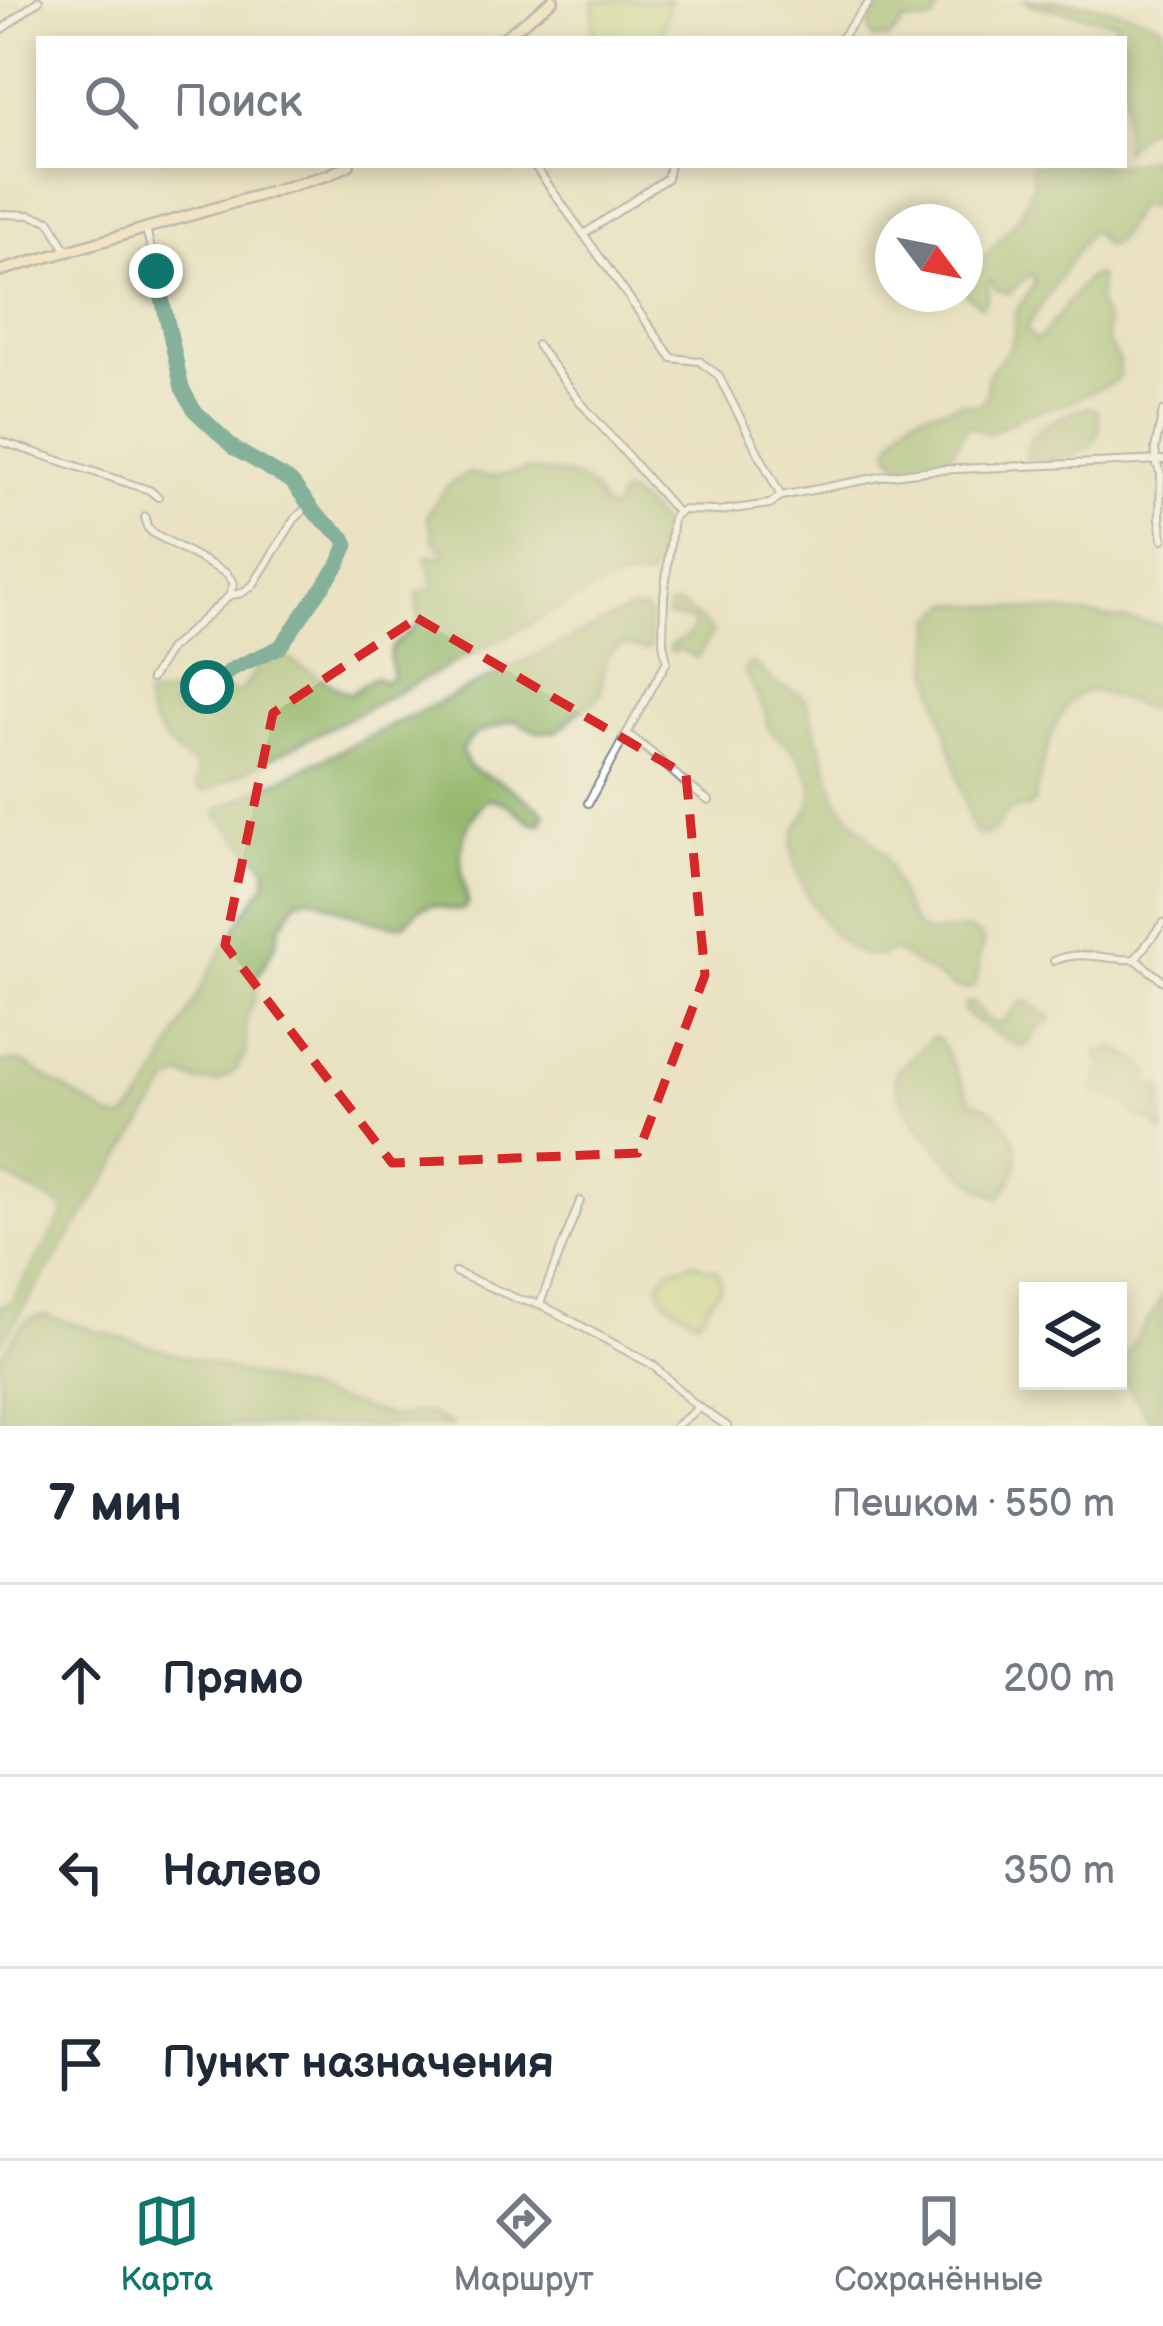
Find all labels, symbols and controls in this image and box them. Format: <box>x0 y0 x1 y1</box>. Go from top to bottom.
search box <box>36 36 1127 168</box>
icon: search <box>78 69 144 135</box>
text: Поиск <box>174 75 302 130</box>
north arrow <box>875 204 983 312</box>
route end <box>129 244 183 298</box>
route start <box>180 660 234 714</box>
map controls <box>1019 1282 1127 1390</box>
button: layers <box>1019 1282 1127 1390</box>
text: 7 мин <box>48 1474 182 1535</box>
text: Пешком · 550 m <box>832 1481 1115 1528</box>
icon: ahead <box>48 1647 114 1713</box>
text: Прямо <box>162 1652 303 1707</box>
text: 200 m <box>1003 1656 1115 1703</box>
icon: left <box>48 1839 114 1905</box>
text: Налево <box>162 1844 321 1899</box>
text: 350 m <box>1003 1848 1115 1895</box>
icon: arrive <box>48 2031 114 2097</box>
text: Пункт назначения <box>162 2036 554 2091</box>
tab: Карта <box>120 2188 213 2300</box>
tab: Маршрут <box>454 2188 594 2300</box>
tab: Сохранённые <box>834 2188 1043 2300</box>

